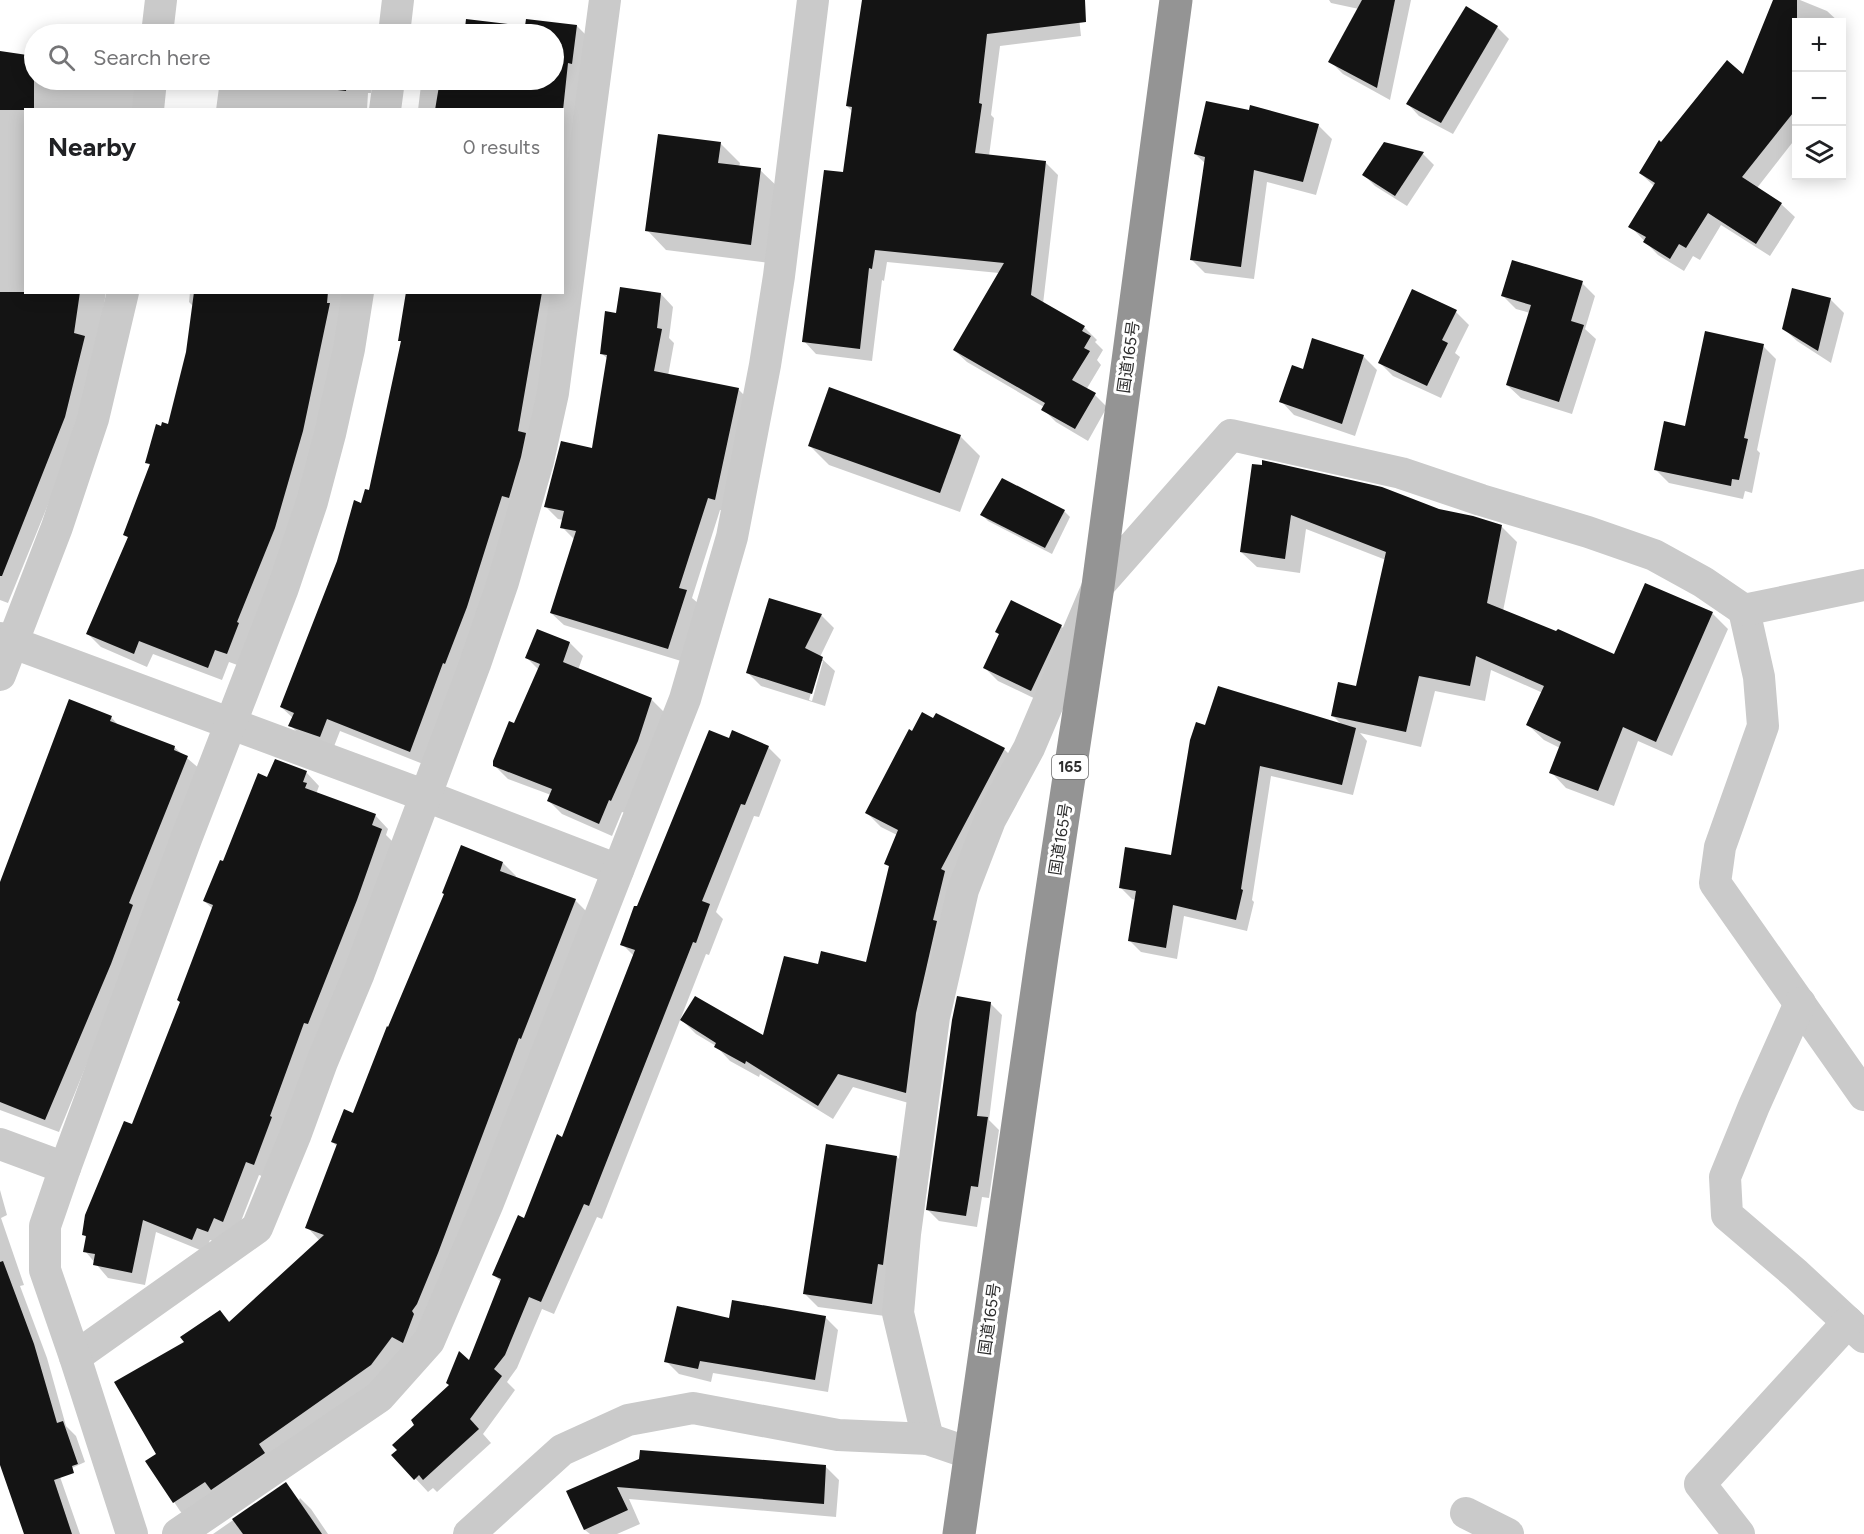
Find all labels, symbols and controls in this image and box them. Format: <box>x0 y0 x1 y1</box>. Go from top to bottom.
map controls <box>1792 18 1846 180</box>
button: + <box>1792 18 1846 72</box>
search box <box>24 24 564 90</box>
icon: search <box>45 41 78 74</box>
text: Search here <box>93 44 211 71</box>
button: − <box>1792 72 1846 126</box>
button: layers <box>1792 126 1846 180</box>
text: Nearby <box>48 131 136 163</box>
text: 0 results <box>463 135 540 159</box>
street label: 国道165号 <box>1114 320 1143 394</box>
road number: 165 <box>1052 755 1088 779</box>
street label: 国道165号 <box>1045 802 1076 877</box>
street label: 国道165号 <box>975 1282 1004 1356</box>

